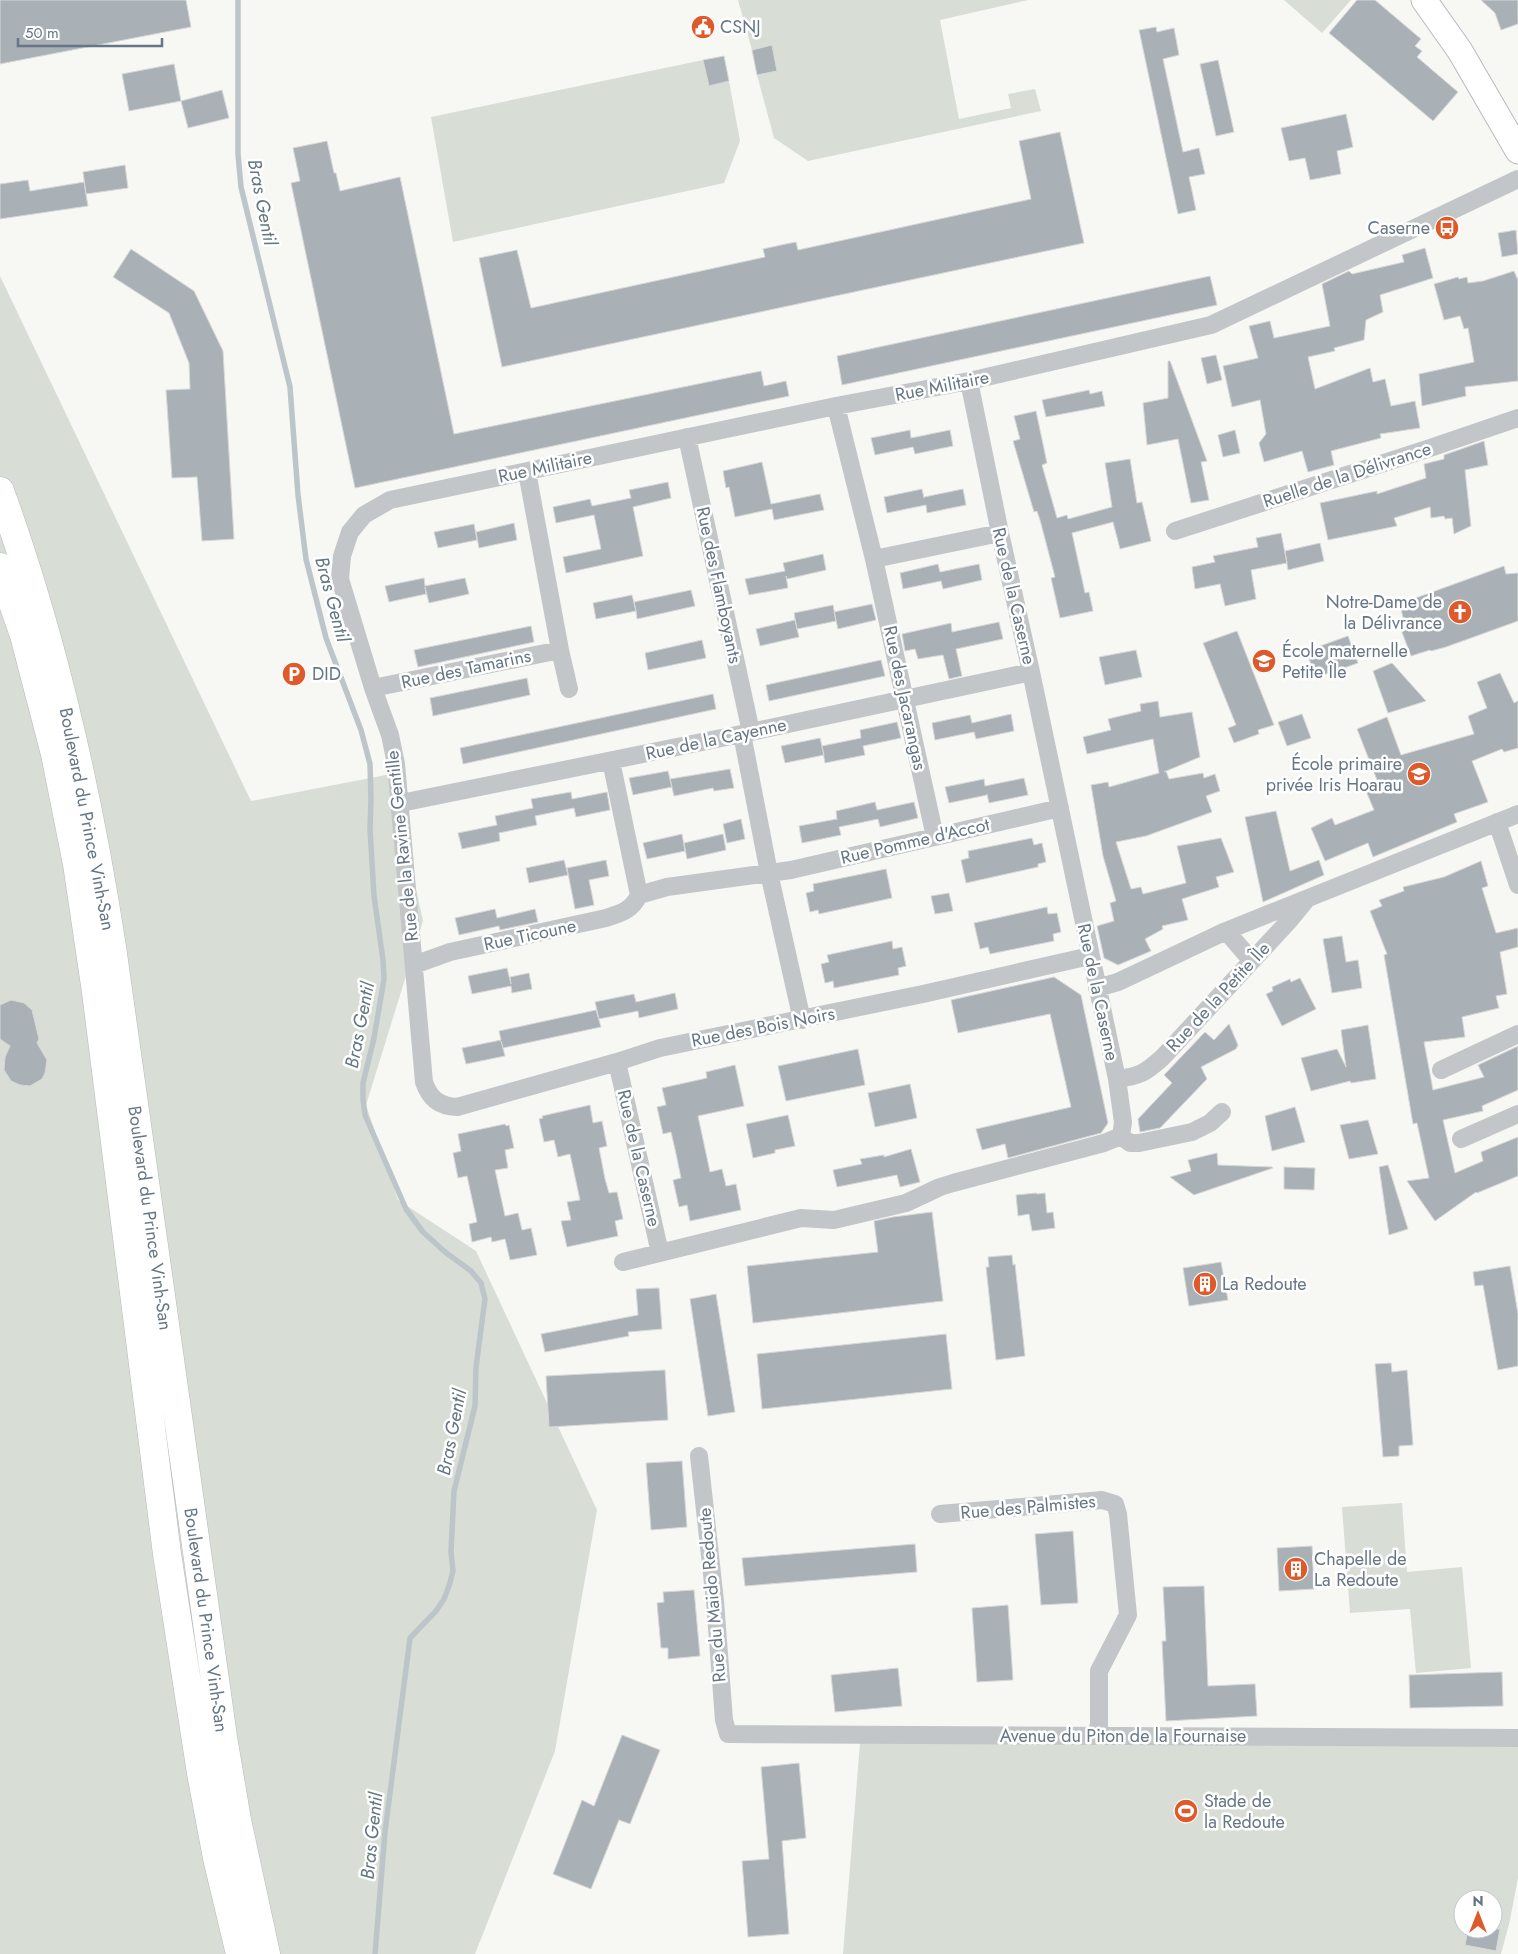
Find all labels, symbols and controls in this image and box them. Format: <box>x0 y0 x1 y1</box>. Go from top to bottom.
public building icon: CSNJ <box>690 14 716 40</box>
place label: CSNJ <box>720 14 760 40</box>
scale bar <box>18 15 161 47</box>
text: 50 m <box>25 22 59 44</box>
water label: Bras Gentil <box>241 157 284 248</box>
place label: Caserne <box>1368 215 1430 241</box>
bus stop icon: Caserne <box>1434 215 1460 241</box>
street label: Rue Militaire <box>893 364 991 408</box>
street label: Ruelle de la Délivrance <box>1260 436 1434 514</box>
street label: Rue Militaire <box>496 444 594 490</box>
street label: Rue des Flamboyants <box>690 504 748 666</box>
street label: Rue de la Caserne <box>986 525 1042 667</box>
water label: Bras Gentil <box>308 554 357 645</box>
place label: Notre-Dame de la Délivrance <box>1326 589 1442 636</box>
church icon: Notre-Dame de la Délivrance <box>1447 599 1473 625</box>
street label: Rue des Jacarangas <box>877 623 933 773</box>
place label: École maternelle Petite Île <box>1282 638 1408 685</box>
street label: Rue des Tamarins <box>399 643 533 695</box>
school or university icon: École maternelle Petite Île <box>1251 648 1277 674</box>
parking icon: DID <box>281 661 307 687</box>
place label: DID <box>312 661 341 687</box>
street label: Boulevard du Prince Vinh-San <box>53 705 121 933</box>
street label: Rue de la Cayenne <box>643 711 789 767</box>
street label: Rue de la Ravine Gentille <box>379 749 425 943</box>
place label: École primaire privée Iris Hoarau <box>1266 751 1402 798</box>
school or university icon: École primaire privée Iris Hoarau <box>1406 761 1432 787</box>
street label: Rue Pomme d'Accot <box>838 811 993 871</box>
street label: Rue Ticoune <box>481 913 579 957</box>
street label: Rue de la Caserne <box>1071 921 1125 1063</box>
street label: Rue de la Petite Île <box>1160 936 1276 1058</box>
water label: Bras Gentil <box>338 979 381 1070</box>
street label: Rue des Bois Noirs <box>689 1000 837 1054</box>
street label: Rue de la Caserne <box>611 1087 667 1229</box>
street label: Boulevard du Prince Vinh-San <box>121 1104 179 1332</box>
building icon: La Redoute <box>1192 1271 1218 1297</box>
place label: La Redoute <box>1222 1271 1307 1297</box>
water label: Bras Gentil <box>430 1386 473 1477</box>
street label: Rue des Palmistes <box>959 1488 1097 1526</box>
street label: Boulevard du Prince Vinh-San <box>177 1506 235 1734</box>
street label: Rue du Maido Redoute <box>691 1507 733 1683</box>
place label: Chapelle de La Redoute <box>1314 1546 1406 1593</box>
building icon: Chapelle de La Redoute <box>1283 1556 1309 1582</box>
street label: Avenue du Piton de la Fournaise <box>1000 1723 1246 1749</box>
place label: Stade de la Redoute <box>1204 1788 1285 1835</box>
water label: Bras Gentil <box>354 1791 390 1881</box>
sports icon: Stade de la Redoute <box>1173 1798 1199 1824</box>
north arrow <box>1453 1889 1503 1939</box>
text: N <box>1472 1891 1484 1911</box>

